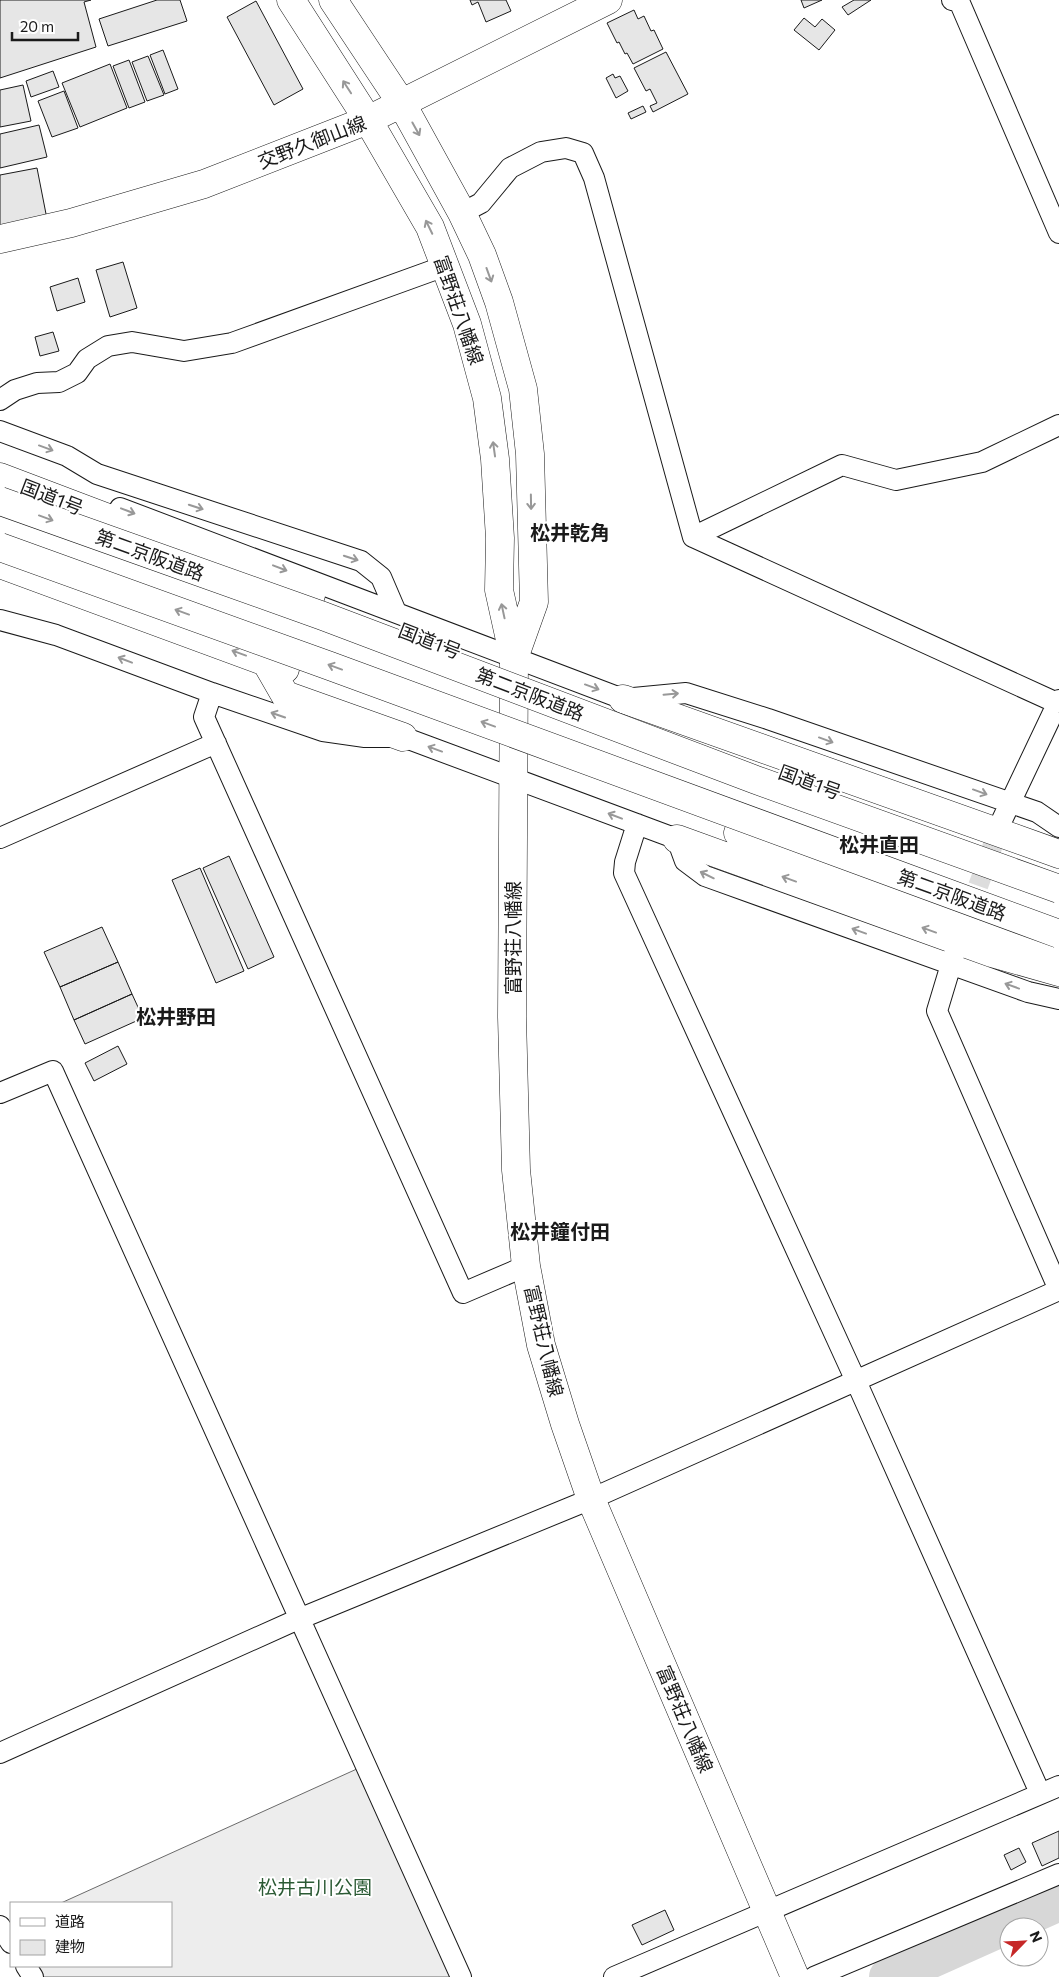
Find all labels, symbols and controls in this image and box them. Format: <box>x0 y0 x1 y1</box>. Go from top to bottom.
scale bar <box>12 10 79 42</box>
text: 20 m <box>20 17 54 35</box>
one-way arrow <box>341 80 351 94</box>
street label: 交野久御山線 <box>254 110 369 173</box>
one-way arrow <box>411 122 421 137</box>
one-way arrow <box>424 220 433 235</box>
street label: 富野荘八幡線 <box>430 252 489 367</box>
one-way arrow <box>485 266 494 282</box>
one-way arrow <box>489 441 499 457</box>
one-way arrow <box>38 444 53 453</box>
street label: 国道1号 <box>18 474 87 519</box>
one-way arrow <box>526 493 535 509</box>
one-way arrow <box>188 503 204 512</box>
one-way arrow <box>119 507 135 516</box>
one-way arrow <box>38 514 53 523</box>
district label: 松井乾角 <box>530 520 610 544</box>
street label: 第二京阪道路 <box>93 524 208 585</box>
one-way arrow <box>342 554 358 563</box>
one-way arrow <box>271 564 287 573</box>
one-way arrow <box>498 603 507 619</box>
one-way arrow <box>175 607 190 616</box>
street label: 国道1号 <box>396 618 465 663</box>
one-way arrow <box>232 648 248 657</box>
one-way arrow <box>117 655 132 664</box>
one-way arrow <box>328 662 343 671</box>
street label: 第二京阪道路 <box>473 662 588 725</box>
one-way arrow <box>584 683 600 692</box>
one-way arrow <box>663 690 679 699</box>
one-way arrow <box>270 710 286 719</box>
one-way arrow <box>480 719 496 728</box>
one-way arrow <box>818 736 833 745</box>
one-way arrow <box>428 744 443 753</box>
street label: 国道1号 <box>776 760 845 803</box>
one-way arrow <box>972 788 987 797</box>
one-way arrow <box>608 811 623 820</box>
district label: 松井直田 <box>839 832 919 856</box>
street label: 第二京阪道路 <box>895 864 1010 925</box>
one-way arrow <box>699 870 714 880</box>
one-way arrow <box>782 874 797 883</box>
street label: 富野荘八幡線 <box>501 881 524 995</box>
one-way arrow <box>922 925 938 934</box>
one-way arrow <box>852 926 868 935</box>
one-way arrow <box>1005 981 1020 990</box>
district label: 松井野田 <box>136 1004 216 1028</box>
district label: 松井鐘付田 <box>510 1219 610 1243</box>
street label: 富野荘八幡線 <box>520 1283 569 1399</box>
street label: 富野荘八幡線 <box>653 1662 718 1776</box>
park label: 松井古川公園 <box>258 1875 372 1898</box>
legend <box>10 1902 172 1967</box>
text: 道路 <box>55 1912 85 1930</box>
north arrow <box>999 1917 1049 1967</box>
text: N <box>1026 1928 1046 1945</box>
text: 建物 <box>55 1937 85 1955</box>

